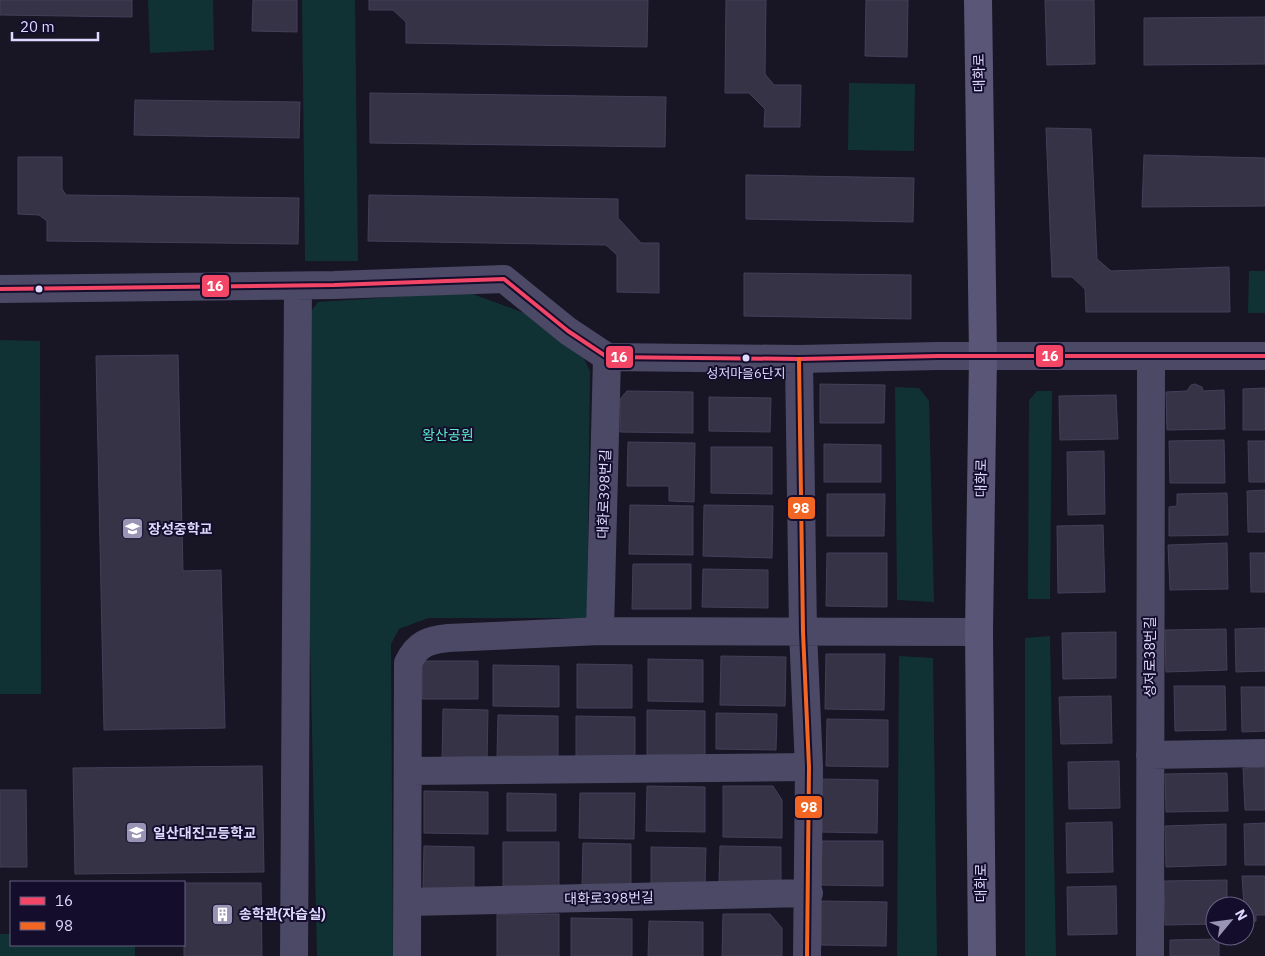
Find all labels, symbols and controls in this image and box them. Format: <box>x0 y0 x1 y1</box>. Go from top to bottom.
scale bar <box>12 10 99 42</box>
text: 20 m <box>20 17 55 36</box>
street label: 대화로 <box>970 53 988 92</box>
line badge: 16 <box>201 274 230 298</box>
text: 16 <box>207 277 223 295</box>
unlabelled marker <box>34 284 44 294</box>
line badge: 16 <box>1035 344 1064 368</box>
line badge: 16 <box>605 345 634 369</box>
text: 16 <box>1042 347 1058 365</box>
text: 16 <box>611 348 627 366</box>
marker: 성저마을6단지 <box>741 353 751 363</box>
place label: 성저마을6단지 <box>706 365 786 382</box>
park label: 왕산공원 <box>422 426 474 444</box>
street label: 대화로398번길 <box>593 449 615 539</box>
street label: 대화로 <box>972 458 990 497</box>
line badge: 98 <box>787 496 816 520</box>
text: 98 <box>793 499 809 517</box>
school or university icon: 장성중학교 <box>120 517 144 541</box>
place label: 장성중학교 <box>148 520 213 538</box>
street label: 성저로38번길 <box>1141 616 1159 698</box>
line badge: 98 <box>794 795 823 819</box>
text: 98 <box>801 798 817 816</box>
school or university icon: 일산대진고등학교 <box>125 821 149 845</box>
place label: 일산대진고등학교 <box>153 824 256 842</box>
street label: 대화로 <box>972 864 990 902</box>
legend <box>10 881 185 946</box>
street label: 대화로398번길 <box>564 888 654 908</box>
text: 16 <box>55 891 73 910</box>
north arrow <box>1205 896 1255 946</box>
building icon: 송학관(자습실) <box>211 902 235 926</box>
place label: 송학관(자습실) <box>239 905 326 923</box>
text: N <box>1231 906 1252 923</box>
text: 98 <box>55 916 73 935</box>

